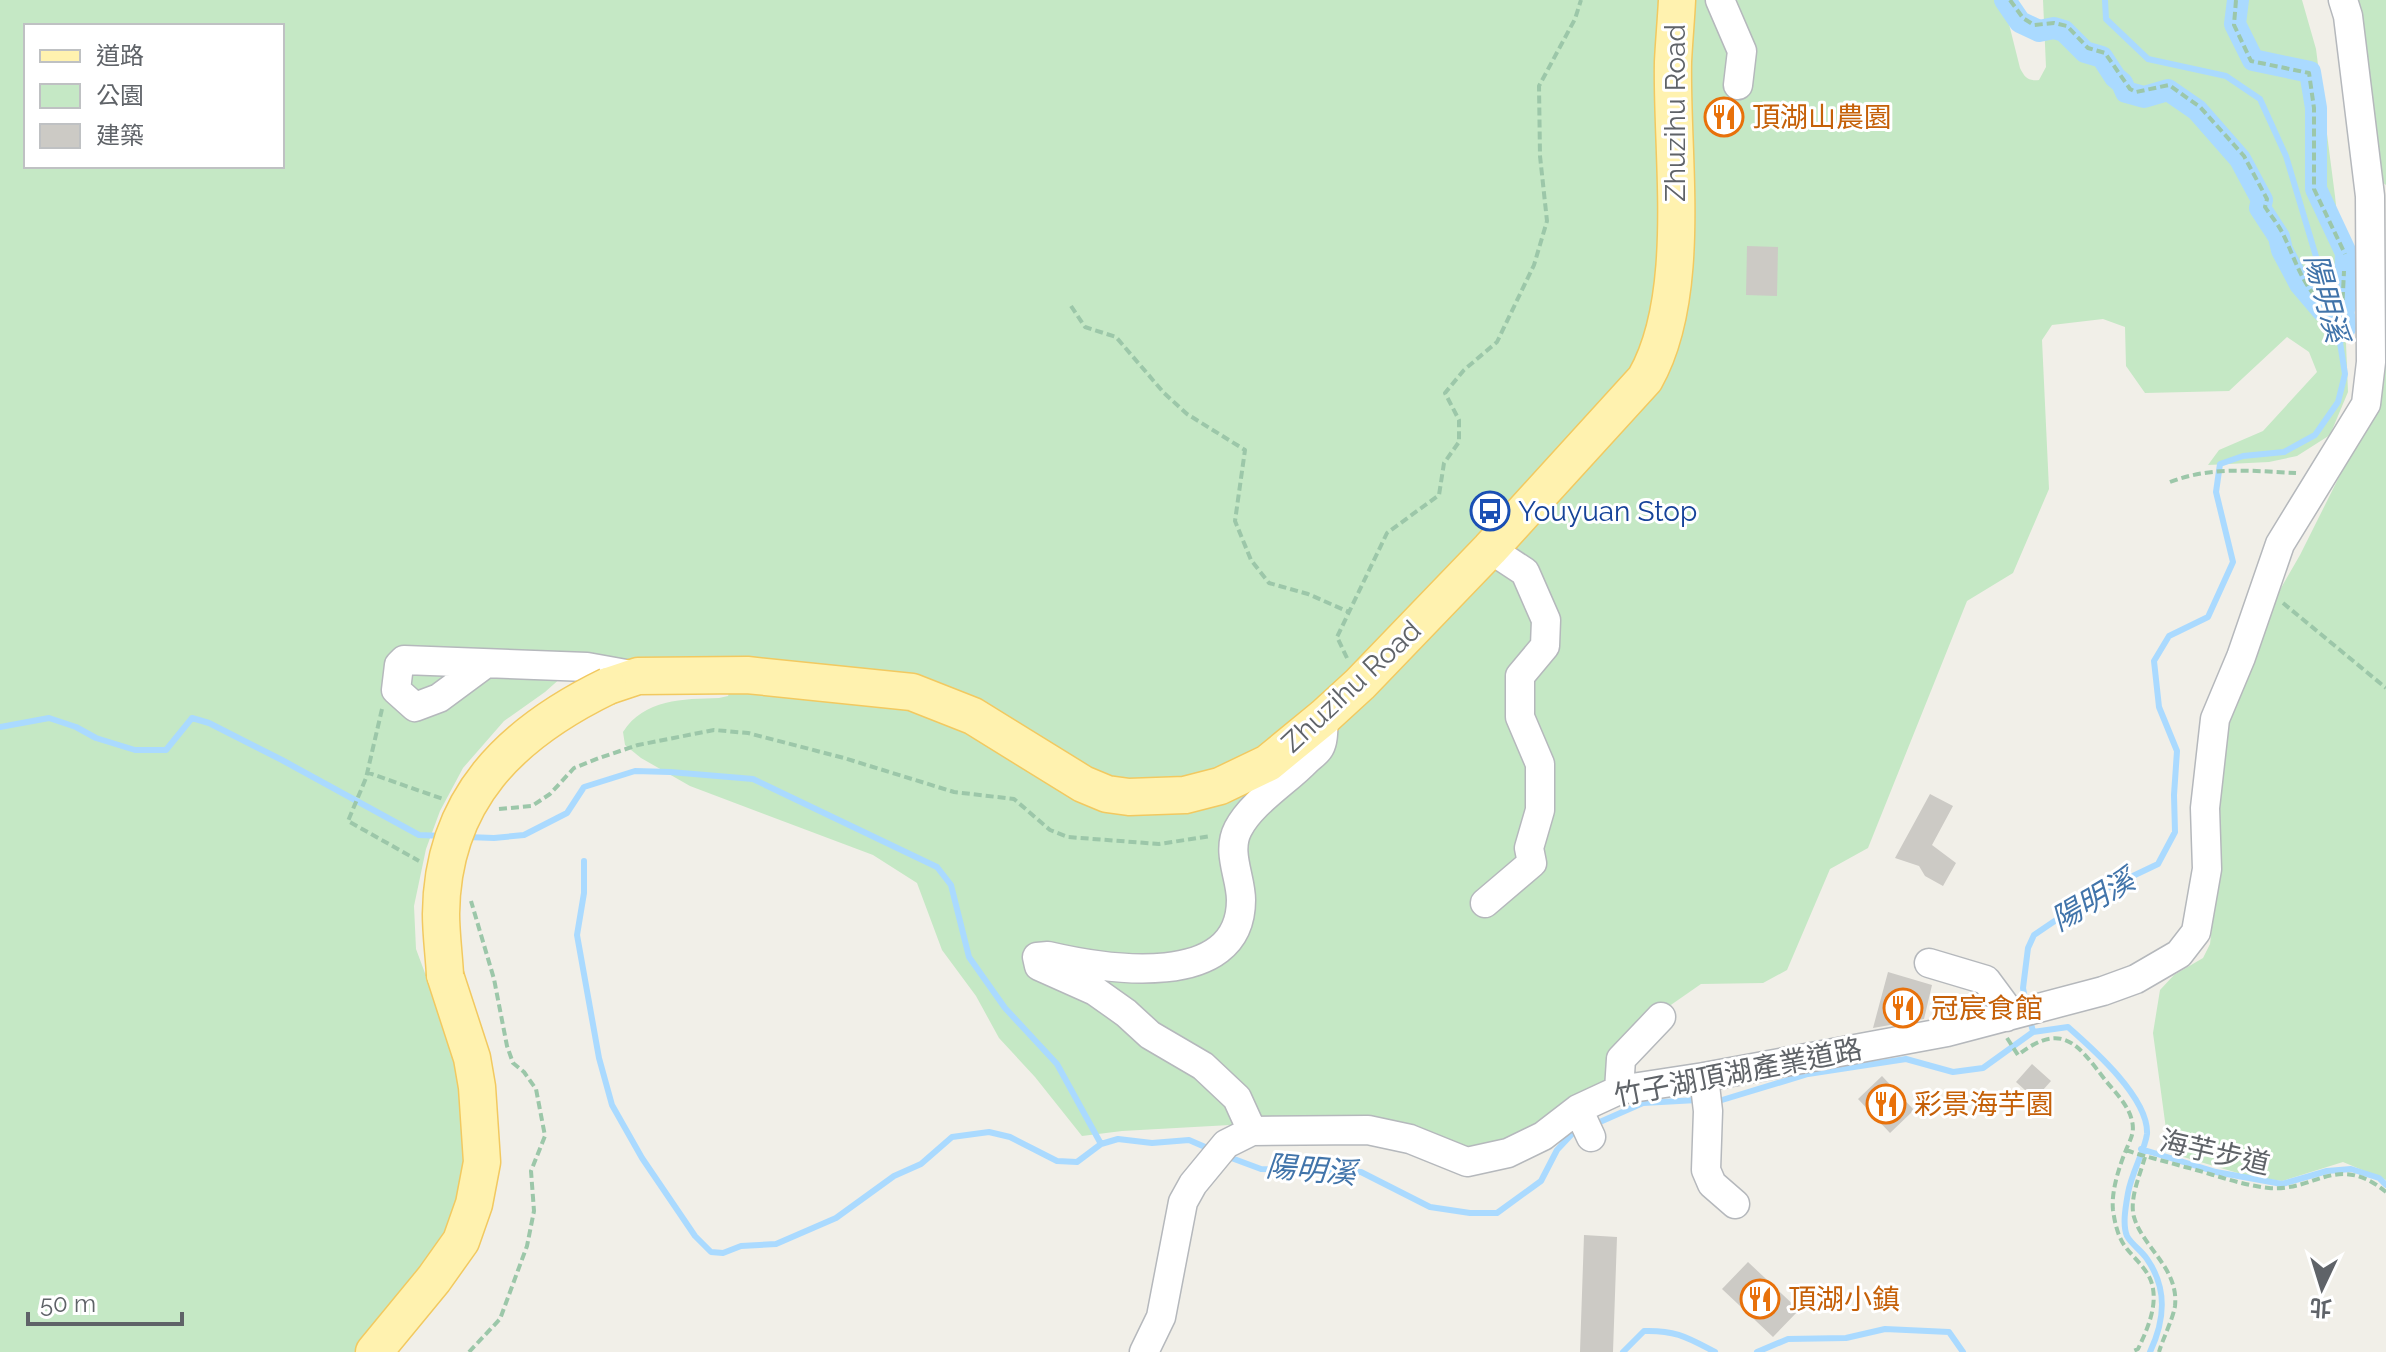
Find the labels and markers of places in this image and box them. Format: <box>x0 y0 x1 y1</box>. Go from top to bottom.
restaurant icon: 頂湖山農園 <box>1703 96 1745 138</box>
place label: 頂湖山農園 <box>1752 101 1892 134</box>
bus stop icon: Youyuan Stop <box>1469 490 1511 532</box>
place label: Youyuan Stop <box>1518 495 1697 528</box>
restaurant icon: 冠宸食館 <box>1882 987 1924 1029</box>
place label: 冠宸食館 <box>1931 992 2043 1025</box>
restaurant icon: 彩景海芋園 <box>1865 1083 1907 1125</box>
place label: 彩景海芋園 <box>1914 1088 2054 1121</box>
restaurant icon: 頂湖小鎮 <box>1739 1278 1781 1320</box>
place label: 頂湖小鎮 <box>1788 1283 1900 1316</box>

